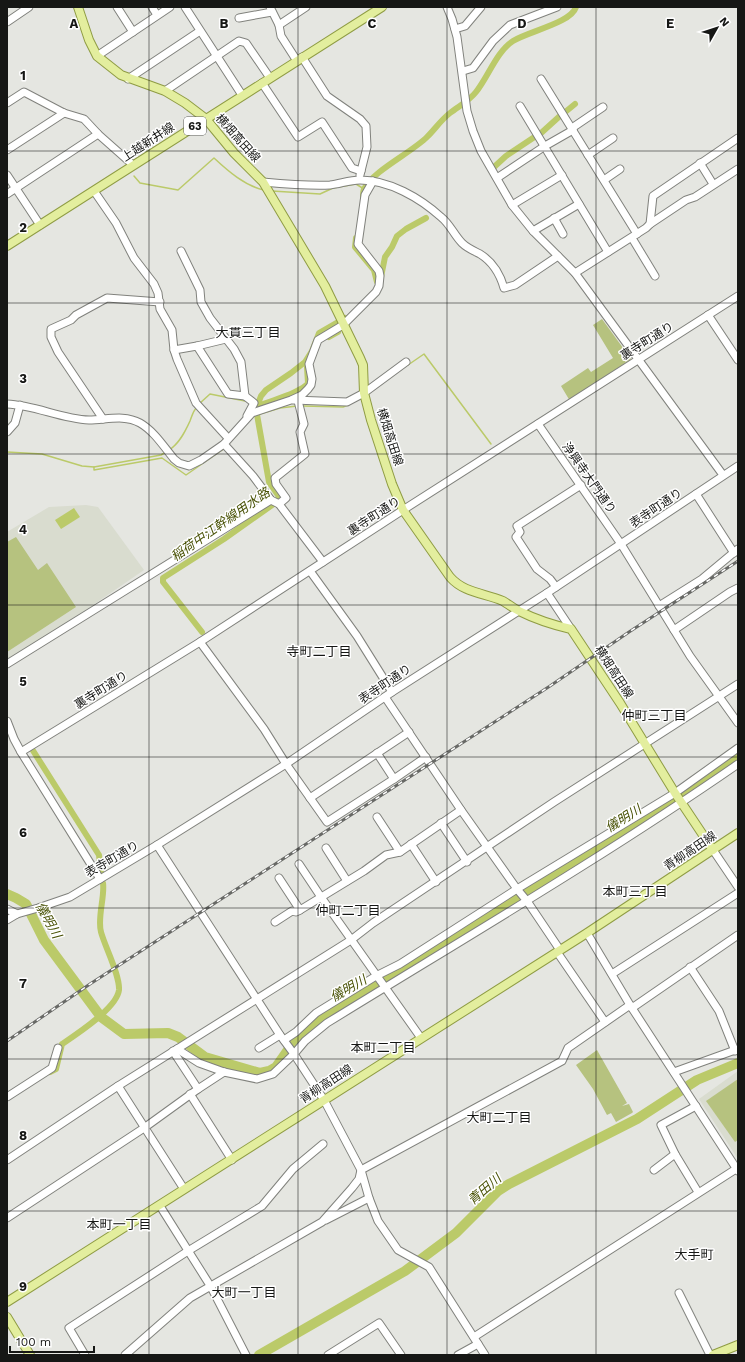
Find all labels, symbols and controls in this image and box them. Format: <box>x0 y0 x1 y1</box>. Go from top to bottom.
north arrow <box>697 8 737 48</box>
text: N <box>717 15 732 29</box>
text: A <box>70 16 79 31</box>
text: B <box>220 16 229 31</box>
text: C <box>368 16 377 31</box>
text: D <box>517 16 527 31</box>
text: E <box>666 16 674 31</box>
text: 1 <box>20 68 26 83</box>
street label: 横畑高田線 <box>213 111 263 165</box>
road number: 63 <box>184 117 206 135</box>
street label: 上越新井線 <box>119 120 177 164</box>
text: 2 <box>19 220 27 235</box>
street label: 裏寺町通り <box>618 319 676 363</box>
district label: 大貫三丁目 <box>215 325 281 340</box>
text: 3 <box>19 371 27 386</box>
street label: 横畑高田線 <box>374 406 406 468</box>
street label: 浄興寺大門通り <box>559 440 619 516</box>
water label: 稲荷中江幹線用水路 <box>168 484 273 564</box>
street label: 表寺町通り <box>626 485 685 531</box>
street label: 裏寺町通り <box>345 494 403 538</box>
text: 4 <box>19 522 28 537</box>
street label: 横畑高田線 <box>592 643 636 701</box>
district label: 寺町二丁目 <box>286 644 352 659</box>
street label: 表寺町通り <box>355 661 414 707</box>
street label: 裏寺町通り <box>72 668 130 712</box>
text: 5 <box>19 674 27 689</box>
district label: 仲町三丁目 <box>621 708 687 723</box>
water label: 儀明川 <box>603 801 645 835</box>
text: 6 <box>19 825 27 840</box>
street label: 青柳高田線 <box>661 828 719 874</box>
street label: 表寺町通り <box>82 838 141 881</box>
district label: 本町三丁目 <box>602 884 668 899</box>
water label: 儀明川 <box>33 900 66 943</box>
district label: 仲町二丁目 <box>315 903 381 918</box>
water label: 儀明川 <box>328 971 371 1005</box>
text: 7 <box>19 976 27 991</box>
district label: 本町二丁目 <box>350 1040 416 1055</box>
street label: 青柳高田線 <box>297 1062 355 1106</box>
district label: 大町二丁目 <box>466 1110 532 1125</box>
text: 8 <box>19 1128 27 1143</box>
water label: 青田川 <box>465 1170 505 1208</box>
district label: 本町一丁目 <box>86 1217 152 1232</box>
district label: 大手町 <box>674 1247 714 1262</box>
text: 9 <box>19 1279 27 1294</box>
district label: 大町一丁目 <box>211 1285 277 1300</box>
scale bar <box>10 1328 94 1354</box>
text: 100 m <box>16 1335 51 1349</box>

